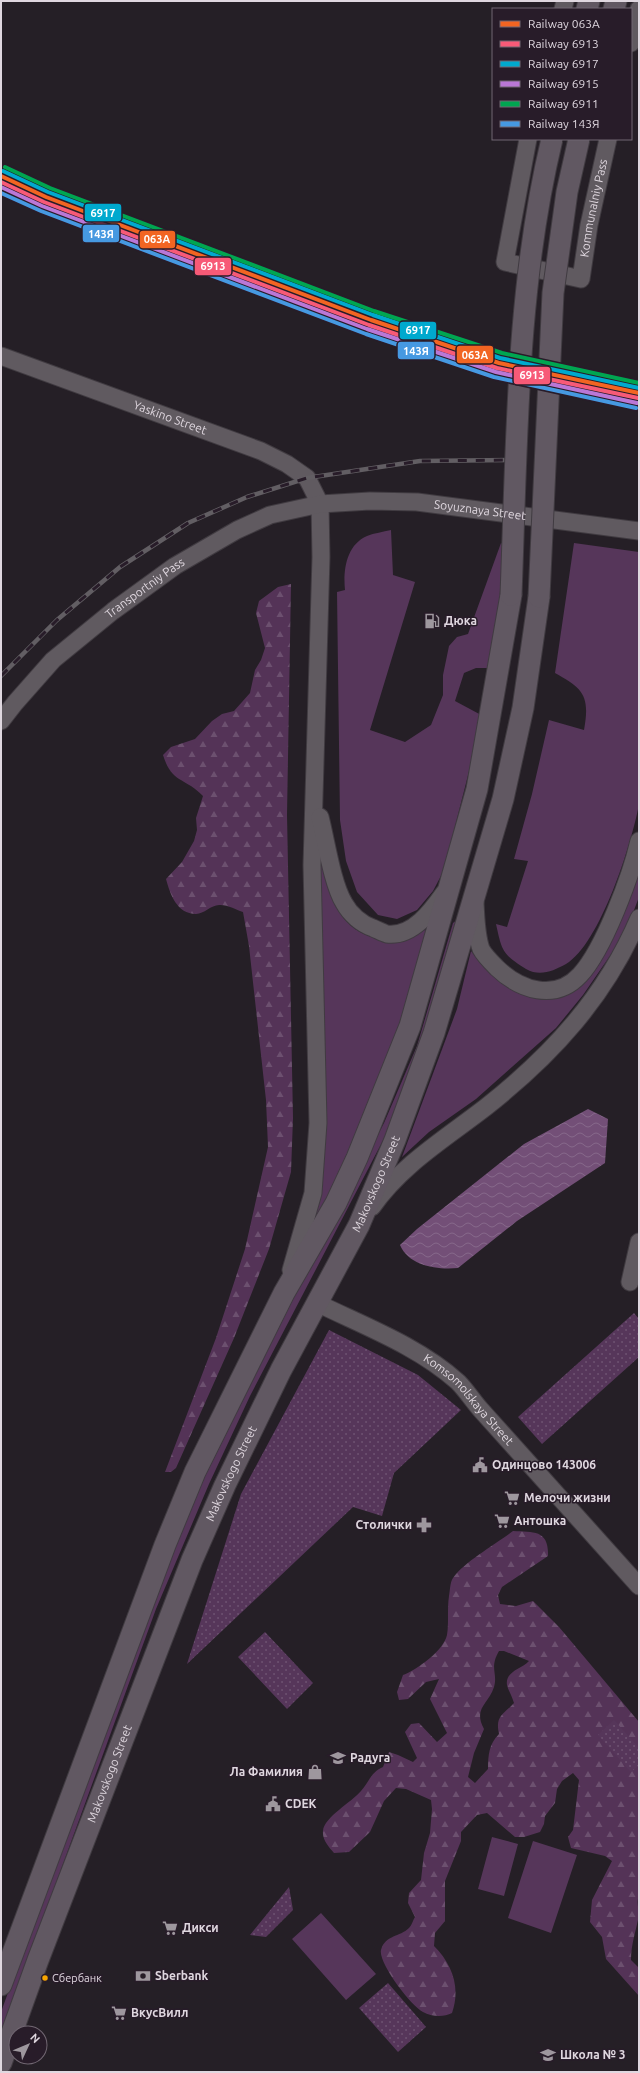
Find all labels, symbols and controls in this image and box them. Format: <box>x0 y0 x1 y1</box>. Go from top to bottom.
legend <box>492 8 632 140</box>
text: Railway 063А <box>528 17 600 30</box>
text: Railway 6913 <box>528 37 599 50</box>
text: Railway 6917 <box>528 57 599 70</box>
text: Railway 6915 <box>528 77 599 90</box>
text: Railway 6911 <box>528 97 599 110</box>
text: Railway 143Я <box>528 117 599 130</box>
street label: Kommunalniy Pass <box>577 158 609 258</box>
line badge: 6917 <box>84 203 122 222</box>
text: 6917 <box>91 207 115 219</box>
line badge: 143Я <box>82 224 120 243</box>
text: 143Я <box>88 228 114 240</box>
line badge: 063А <box>139 230 176 249</box>
text: 063А <box>144 233 170 245</box>
line badge: 6913 <box>194 257 232 276</box>
text: 6913 <box>201 260 225 272</box>
line badge: 6917 <box>399 321 437 340</box>
text: 6917 <box>406 324 430 336</box>
line badge: 143Я <box>397 341 435 360</box>
text: 143Я <box>403 345 429 357</box>
line badge: 063А <box>456 345 494 364</box>
text: 063А <box>462 349 488 361</box>
line badge: 6913 <box>513 366 551 385</box>
text: 6913 <box>520 369 544 381</box>
street label: Yaskino Street <box>132 398 209 437</box>
street label: Soyuznaya Street <box>433 497 527 522</box>
street label: Transportniy Pass <box>102 555 187 621</box>
fuel station icon: Дюка <box>423 612 441 630</box>
place label: Дюка <box>444 614 477 627</box>
street label: Makovskogo Street <box>349 1134 402 1234</box>
street label: Komsomolskaya Street <box>421 1351 516 1448</box>
street label: Makovskogo Street <box>203 1423 259 1523</box>
public building icon: Одинцово 143006 <box>471 1456 489 1474</box>
place label: Одинцово 143006 <box>492 1458 596 1471</box>
supermarket icon: Мелочи жизни <box>503 1489 521 1507</box>
place label: Мелочи жизни <box>524 1491 611 1504</box>
supermarket icon: Антошка <box>493 1512 511 1530</box>
place label: Антошка <box>514 1514 566 1527</box>
pharmacy icon: Столички <box>415 1516 433 1534</box>
place label: Столички <box>356 1518 412 1531</box>
street label: Makovskogo Street <box>85 1723 134 1824</box>
school or university icon: Радуга <box>329 1749 347 1767</box>
place label: Радуга <box>350 1751 390 1764</box>
shop icon: Ла Фамилия <box>306 1763 324 1781</box>
place label: Ла Фамилия <box>230 1765 303 1778</box>
public building icon: CDEK <box>264 1795 282 1813</box>
place label: CDEK <box>285 1797 317 1810</box>
supermarket icon: Дикси <box>161 1919 179 1937</box>
place label: Дикси <box>182 1921 219 1934</box>
bank icon: Sberbank <box>134 1967 152 1985</box>
place label: Sberbank <box>155 1969 209 1982</box>
place label: Сбербанк <box>52 1972 102 1984</box>
marker: Сбербанк <box>40 1973 50 1983</box>
supermarket icon: ВкусВилл <box>110 2004 128 2022</box>
place label: ВкусВилл <box>131 2006 188 2019</box>
north arrow <box>8 2025 48 2065</box>
text: N <box>28 2031 42 2045</box>
school or university icon: Школа № 3 <box>539 2046 557 2064</box>
place label: Школа № 3 <box>560 2048 626 2061</box>

